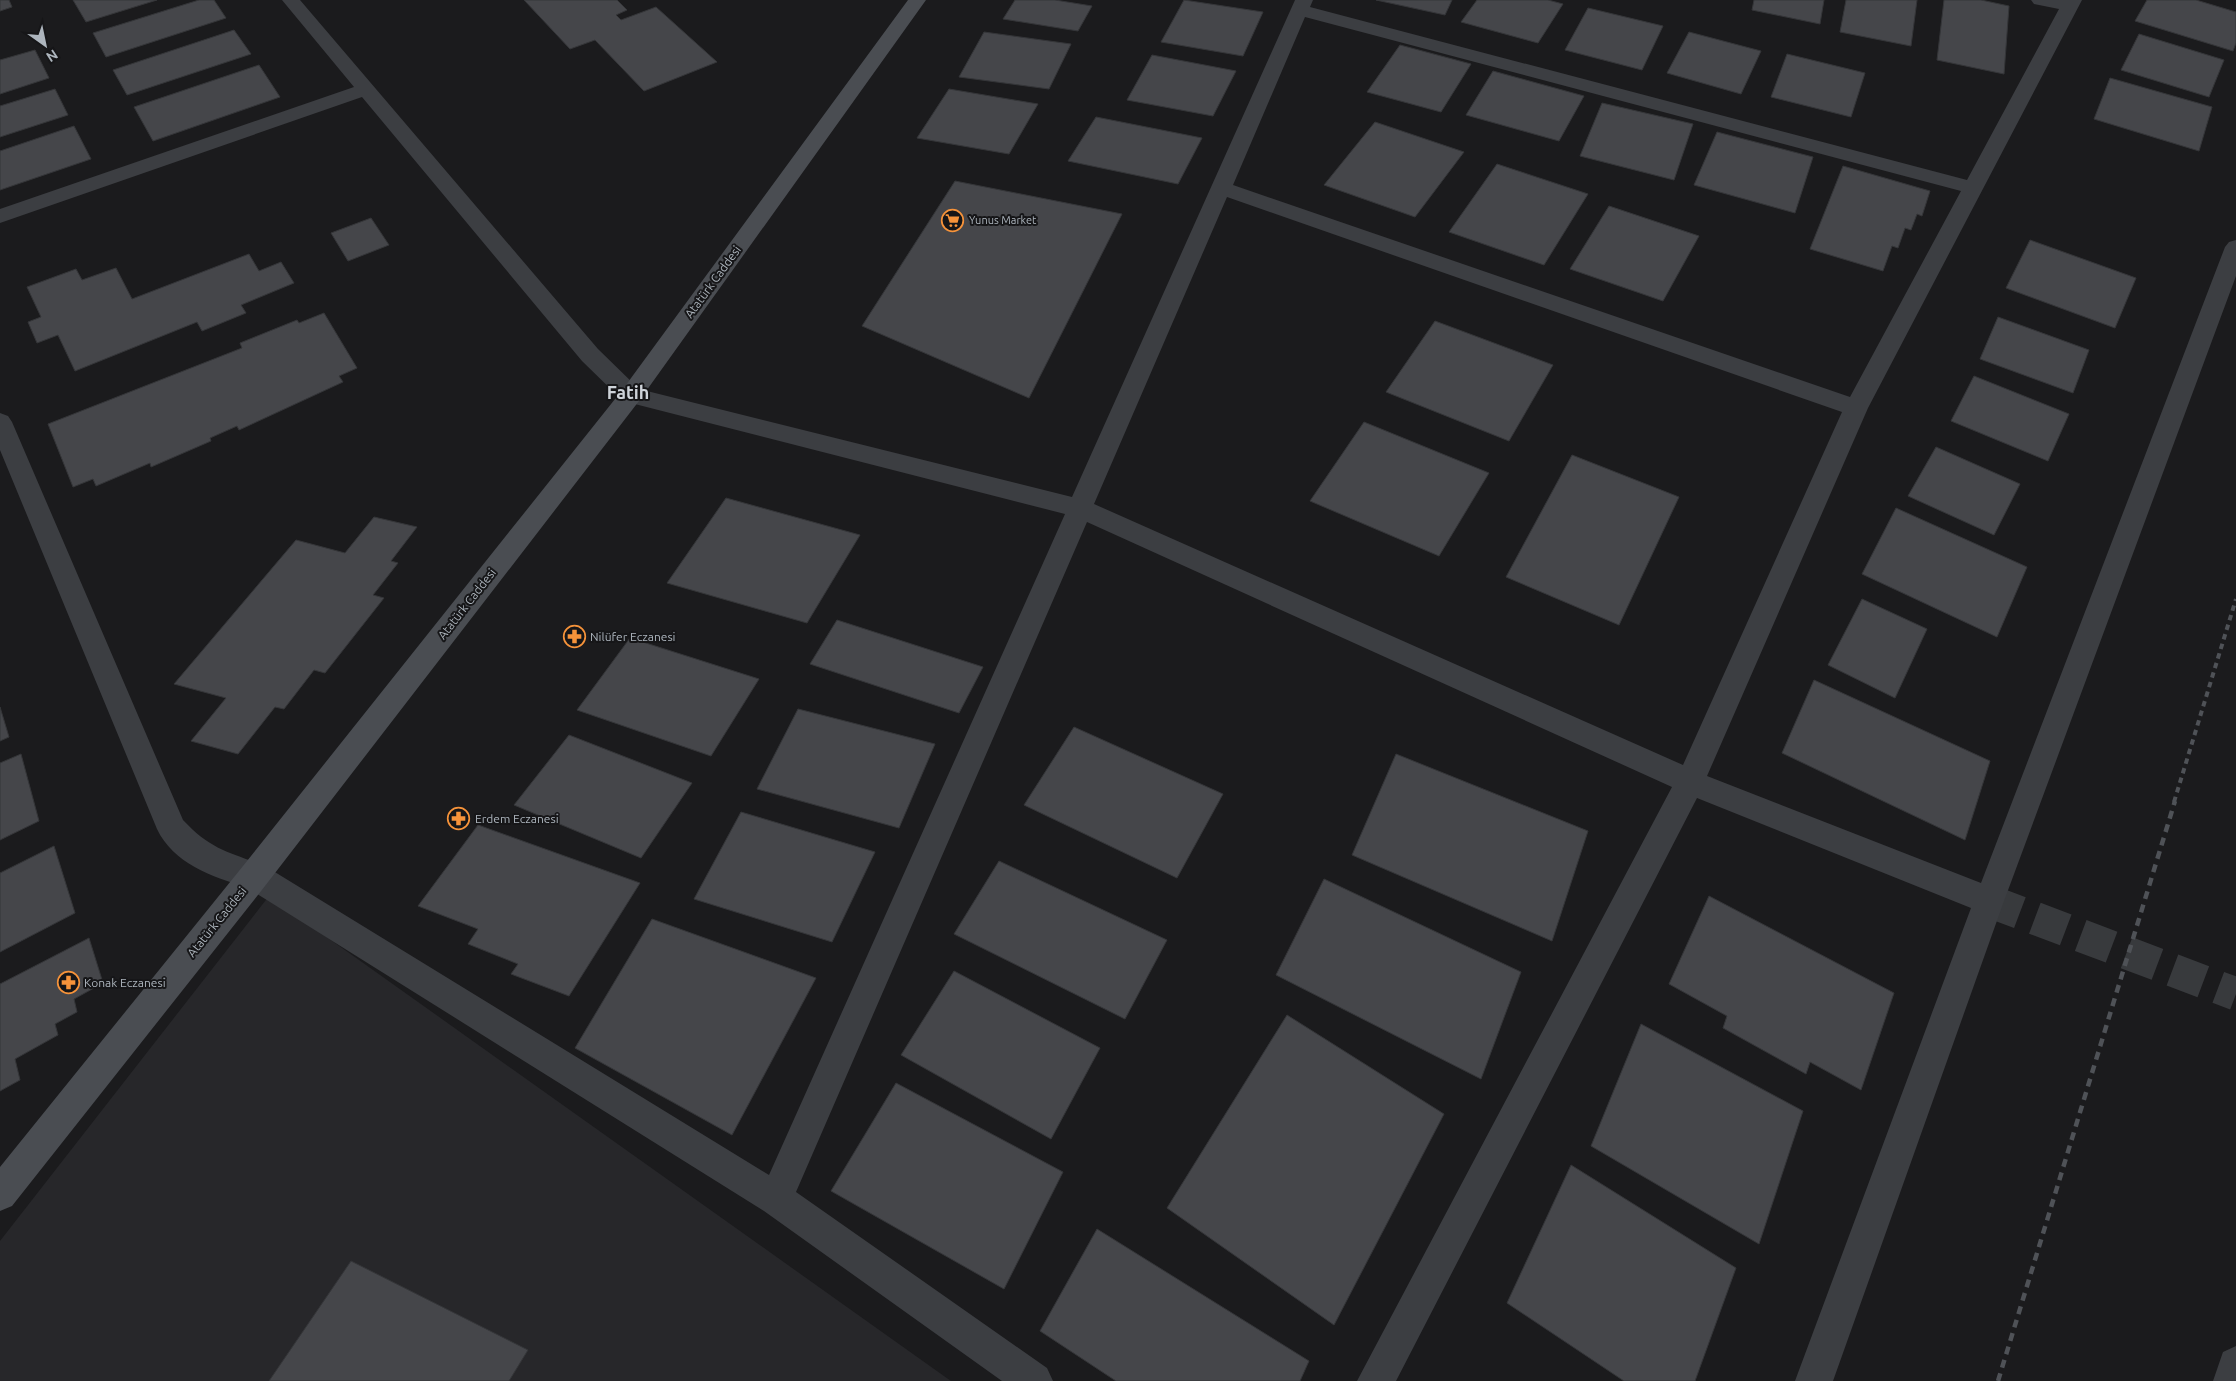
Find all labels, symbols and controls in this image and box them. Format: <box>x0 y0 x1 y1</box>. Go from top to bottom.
north arrow <box>20 20 70 70</box>
text: N <box>43 46 61 65</box>
supermarket icon: Yunus Market <box>941 208 965 232</box>
place label: Yunus Market <box>969 214 1037 226</box>
street label: Atatürk Caddesi <box>682 243 743 320</box>
district label: Fatih <box>607 382 649 402</box>
street label: Atatürk Caddesi <box>435 566 498 642</box>
pharmacy icon: Nilüfer Eczanesi <box>562 625 586 649</box>
place label: Nilüfer Eczanesi <box>590 630 676 643</box>
pharmacy icon: Erdem Eczanesi <box>447 807 471 831</box>
place label: Erdem Eczanesi <box>475 812 559 825</box>
street label: Atatürk Caddesi <box>185 884 249 959</box>
pharmacy icon: Konak Eczanesi <box>56 971 80 995</box>
place label: Konak Eczanesi <box>84 976 166 989</box>

